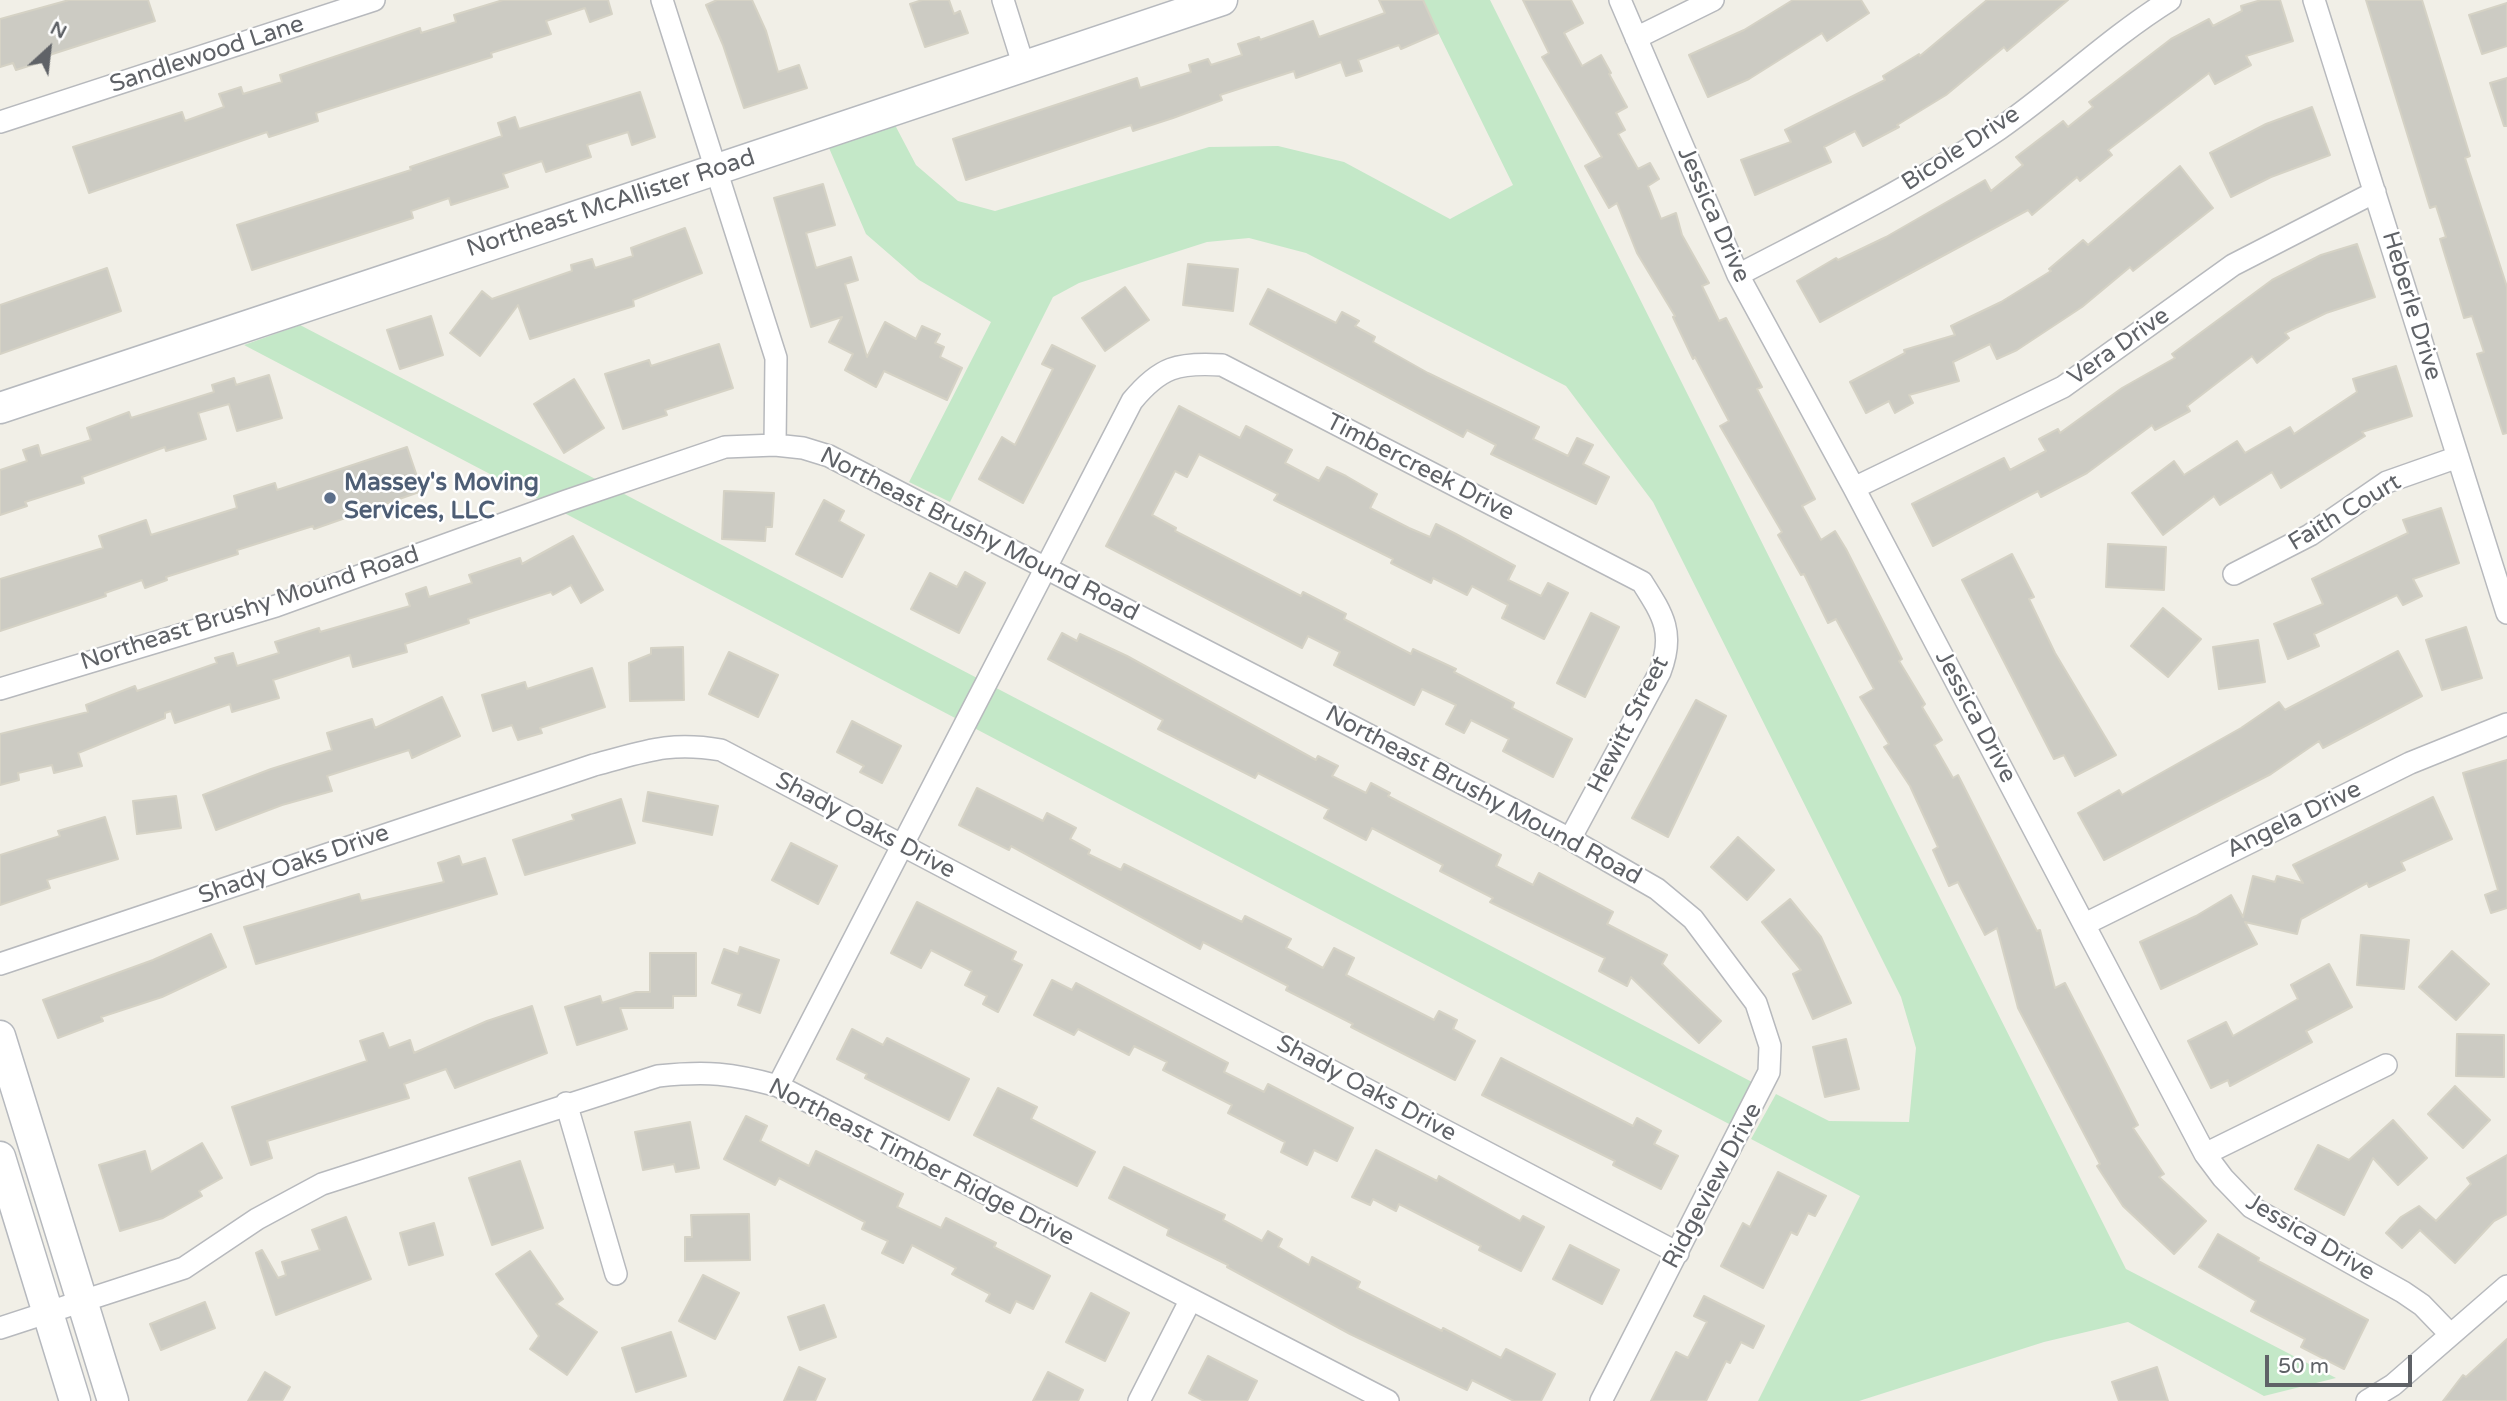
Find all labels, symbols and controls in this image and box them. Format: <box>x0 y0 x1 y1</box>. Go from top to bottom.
street label: Sandlewood Lane <box>106 10 308 100</box>
north arrow <box>14 14 84 84</box>
text: N <box>47 17 70 44</box>
street label: Bicole Drive <box>1897 100 2025 198</box>
street label: Jessica Drive <box>1670 143 1756 287</box>
street label: Northeast McAllister Road <box>463 144 759 264</box>
street label: Heberle Drive <box>2375 228 2447 384</box>
street label: Vera Drive <box>2063 302 2175 392</box>
street label: Timbercreek Drive <box>1321 408 1519 528</box>
street label: Northeast Brushy Mound Road <box>815 442 1143 628</box>
street label: Faith Court <box>2284 468 2406 558</box>
place label: Massey's Moving Services, LLC <box>344 470 539 526</box>
marker: Massey's Moving Services, LLC <box>322 490 338 506</box>
street label: Northeast Brushy Mound Road <box>77 541 423 677</box>
street label: Jessica Drive <box>1928 646 2022 788</box>
street label: Hewitt Street <box>1582 652 1676 798</box>
street label: Northeast Brushy Mound Road <box>1320 700 1646 892</box>
street label: Shady Oaks Drive <box>770 766 960 886</box>
street label: Angela Drive <box>2222 775 2366 865</box>
street label: Shady Oaks Drive <box>195 819 393 911</box>
street label: Shady Oaks Drive <box>1271 1029 1461 1149</box>
street label: Northeast Timber Ridge Drive <box>763 1073 1079 1253</box>
street label: Ridgeview Drive <box>1657 1098 1769 1274</box>
street label: Jessica Drive <box>2240 1188 2380 1288</box>
scale bar <box>2269 1342 2416 1386</box>
text: 50 m <box>2278 1354 2329 1379</box>

